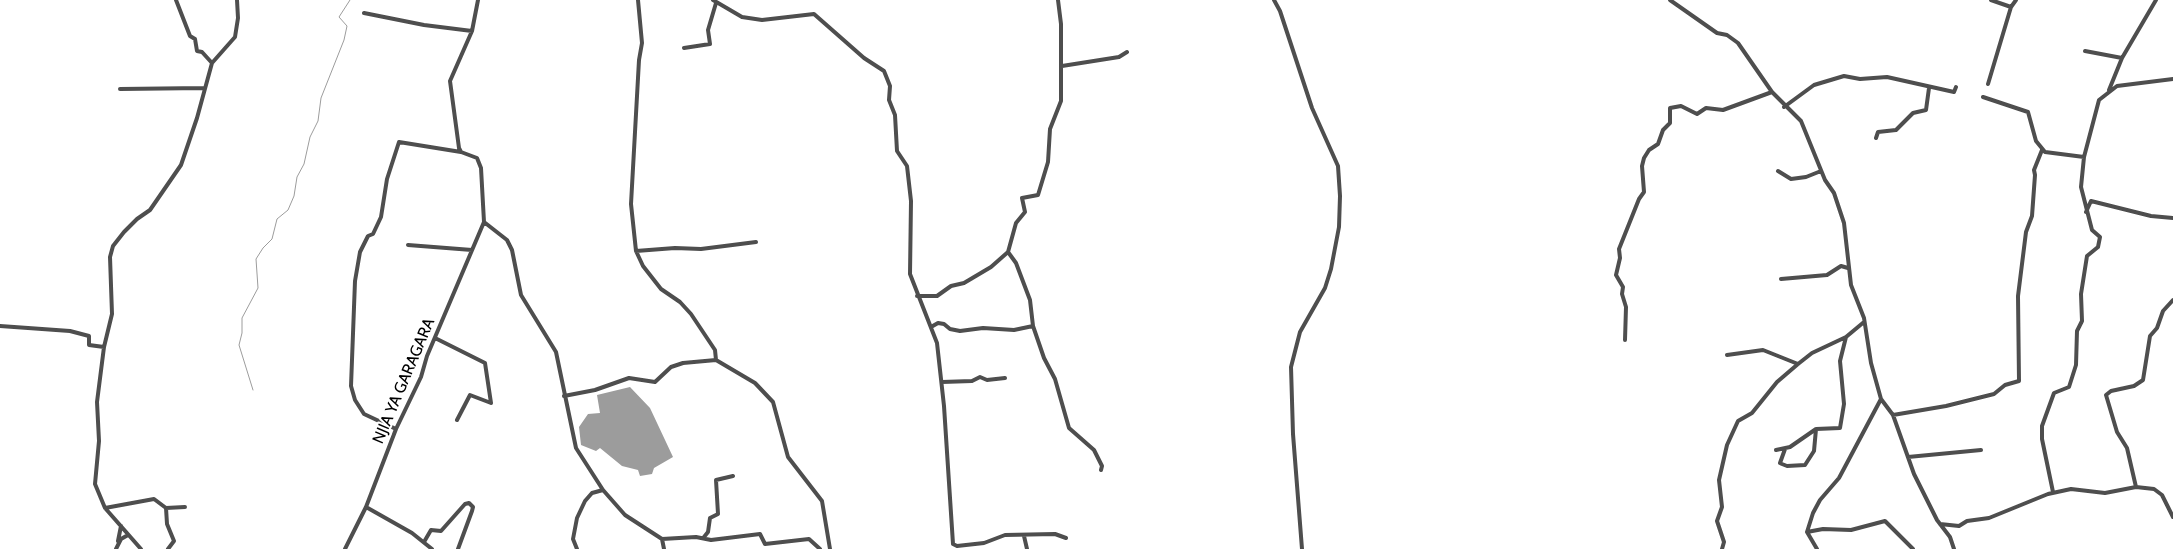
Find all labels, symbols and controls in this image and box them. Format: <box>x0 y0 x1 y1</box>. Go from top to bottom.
street label: NJIA YA GARAGARA <box>369 315 439 447</box>

